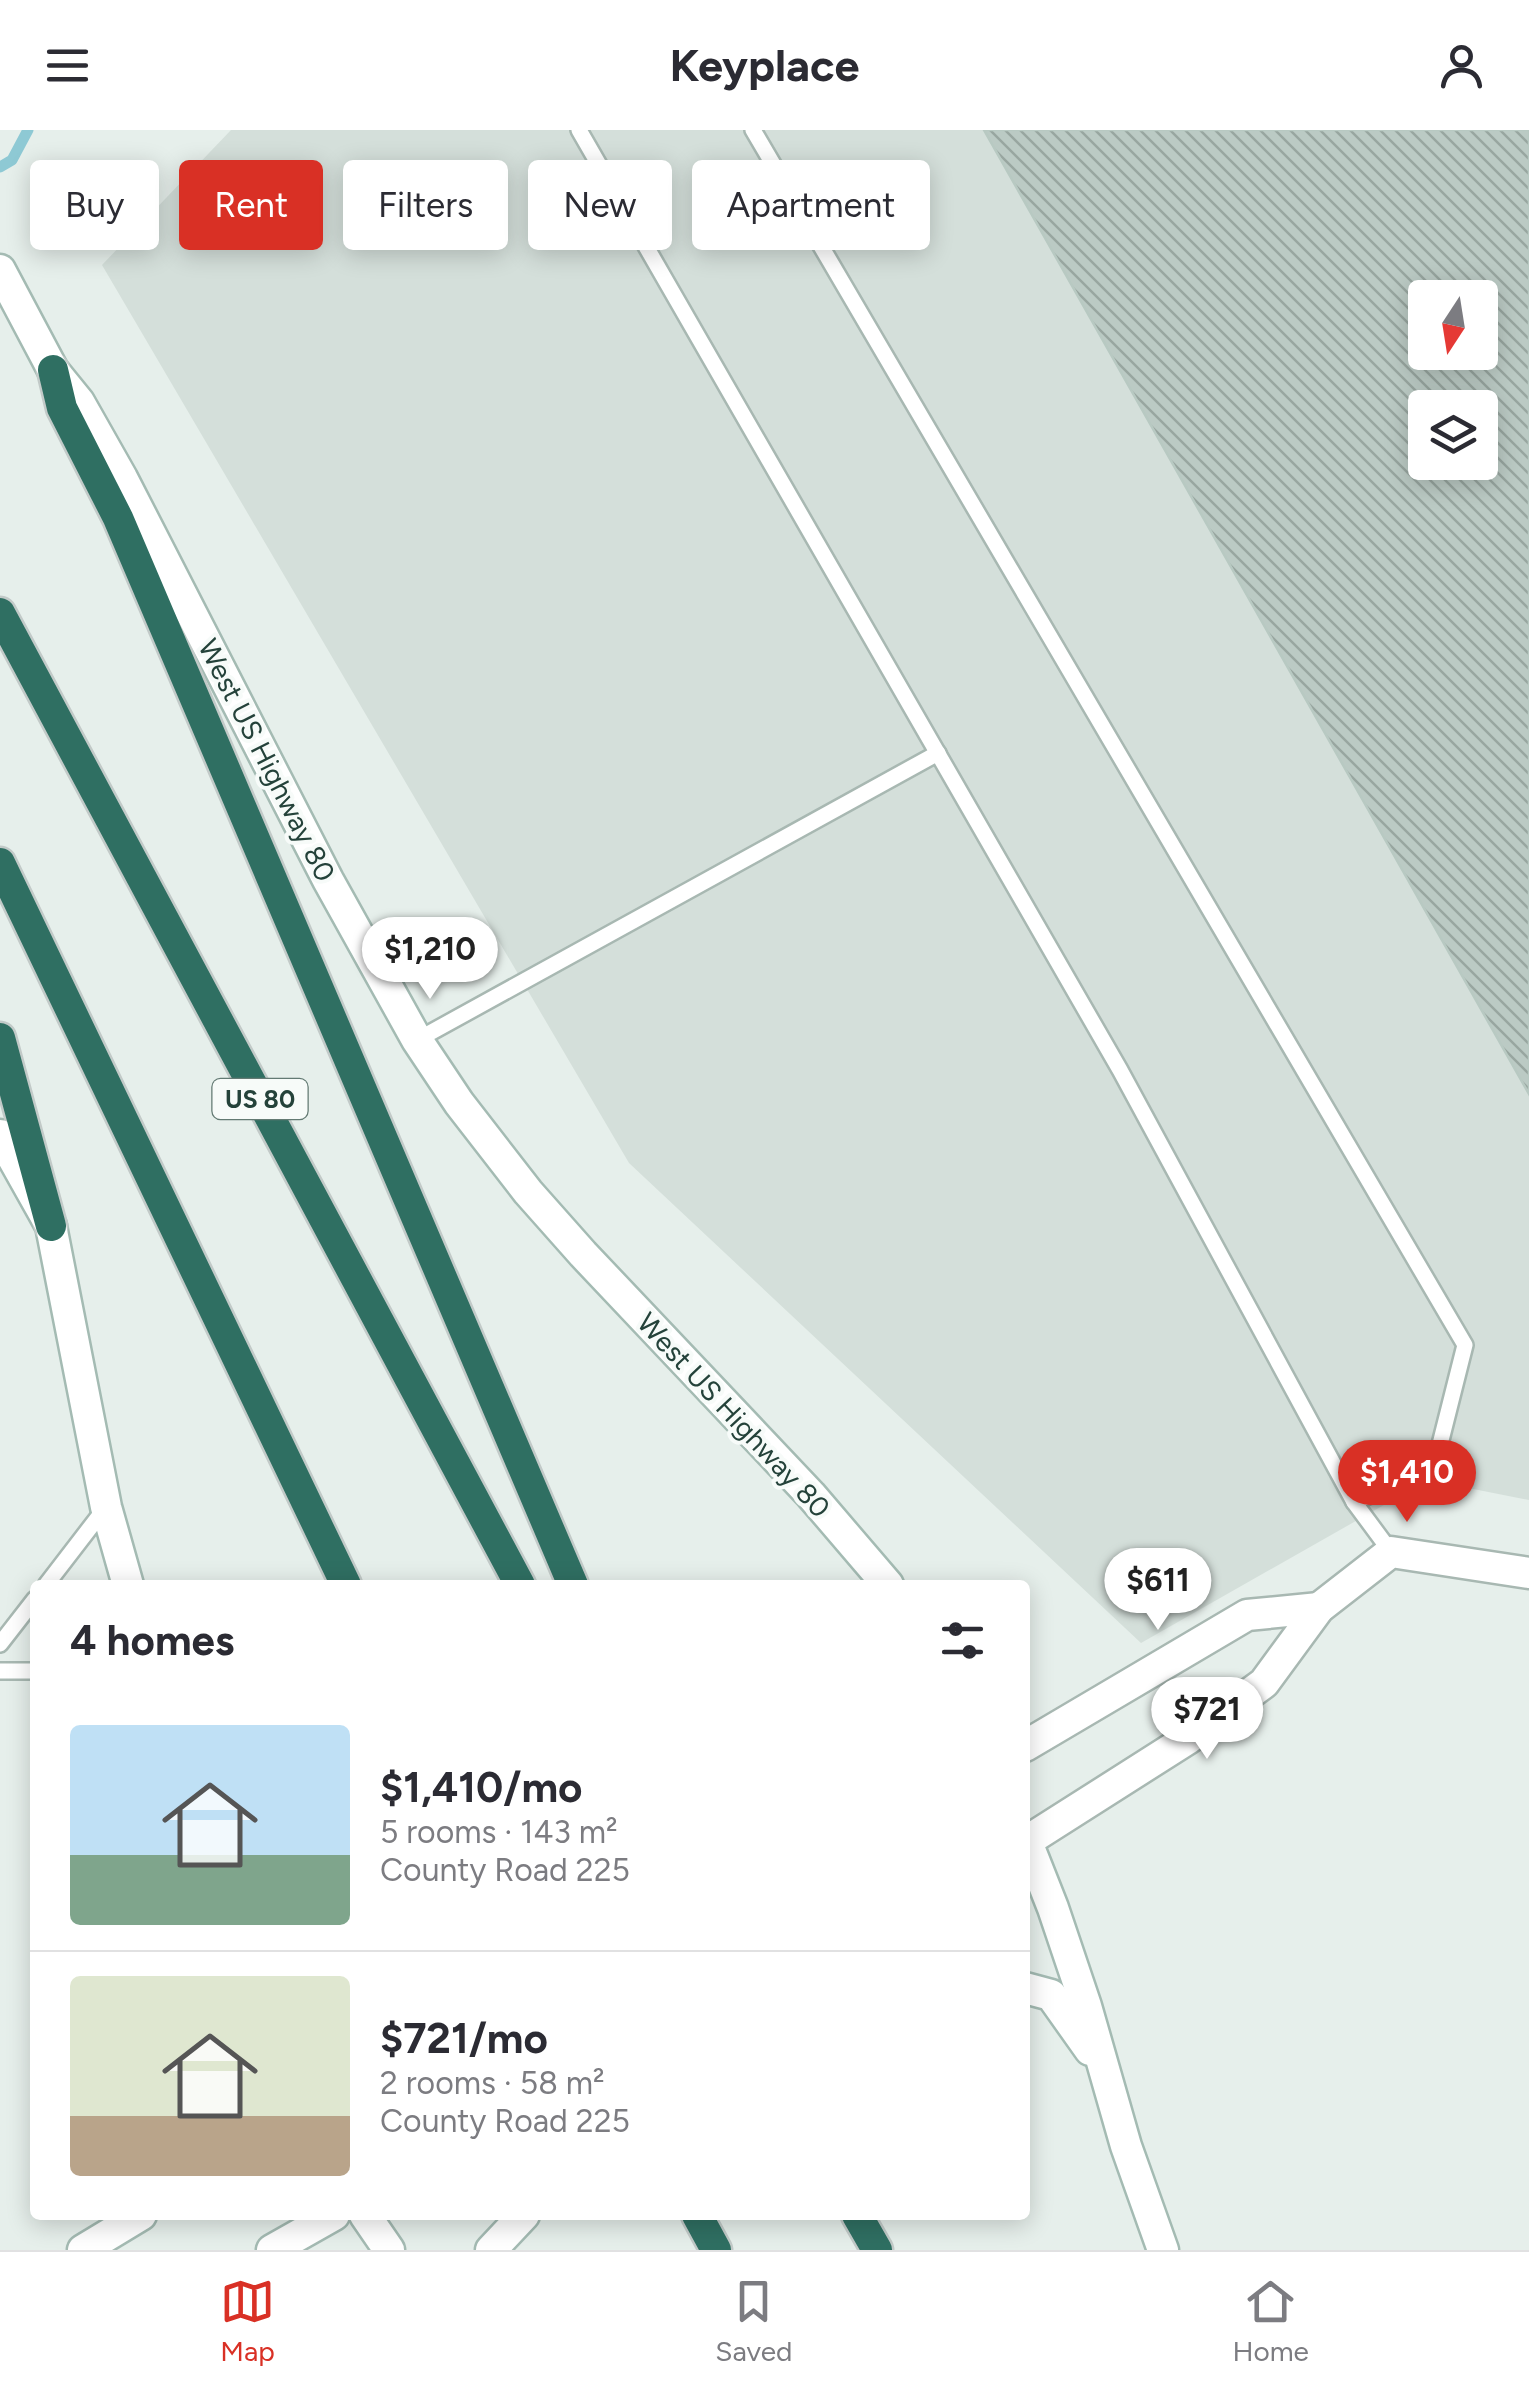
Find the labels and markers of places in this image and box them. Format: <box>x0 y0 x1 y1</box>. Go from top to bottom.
pin: $1,210 <box>349 917 511 1002</box>
pin: $1,410 <box>1326 1440 1488 1525</box>
pin: $611 <box>1099 1548 1217 1633</box>
pin: $721 <box>1148 1677 1266 1762</box>

